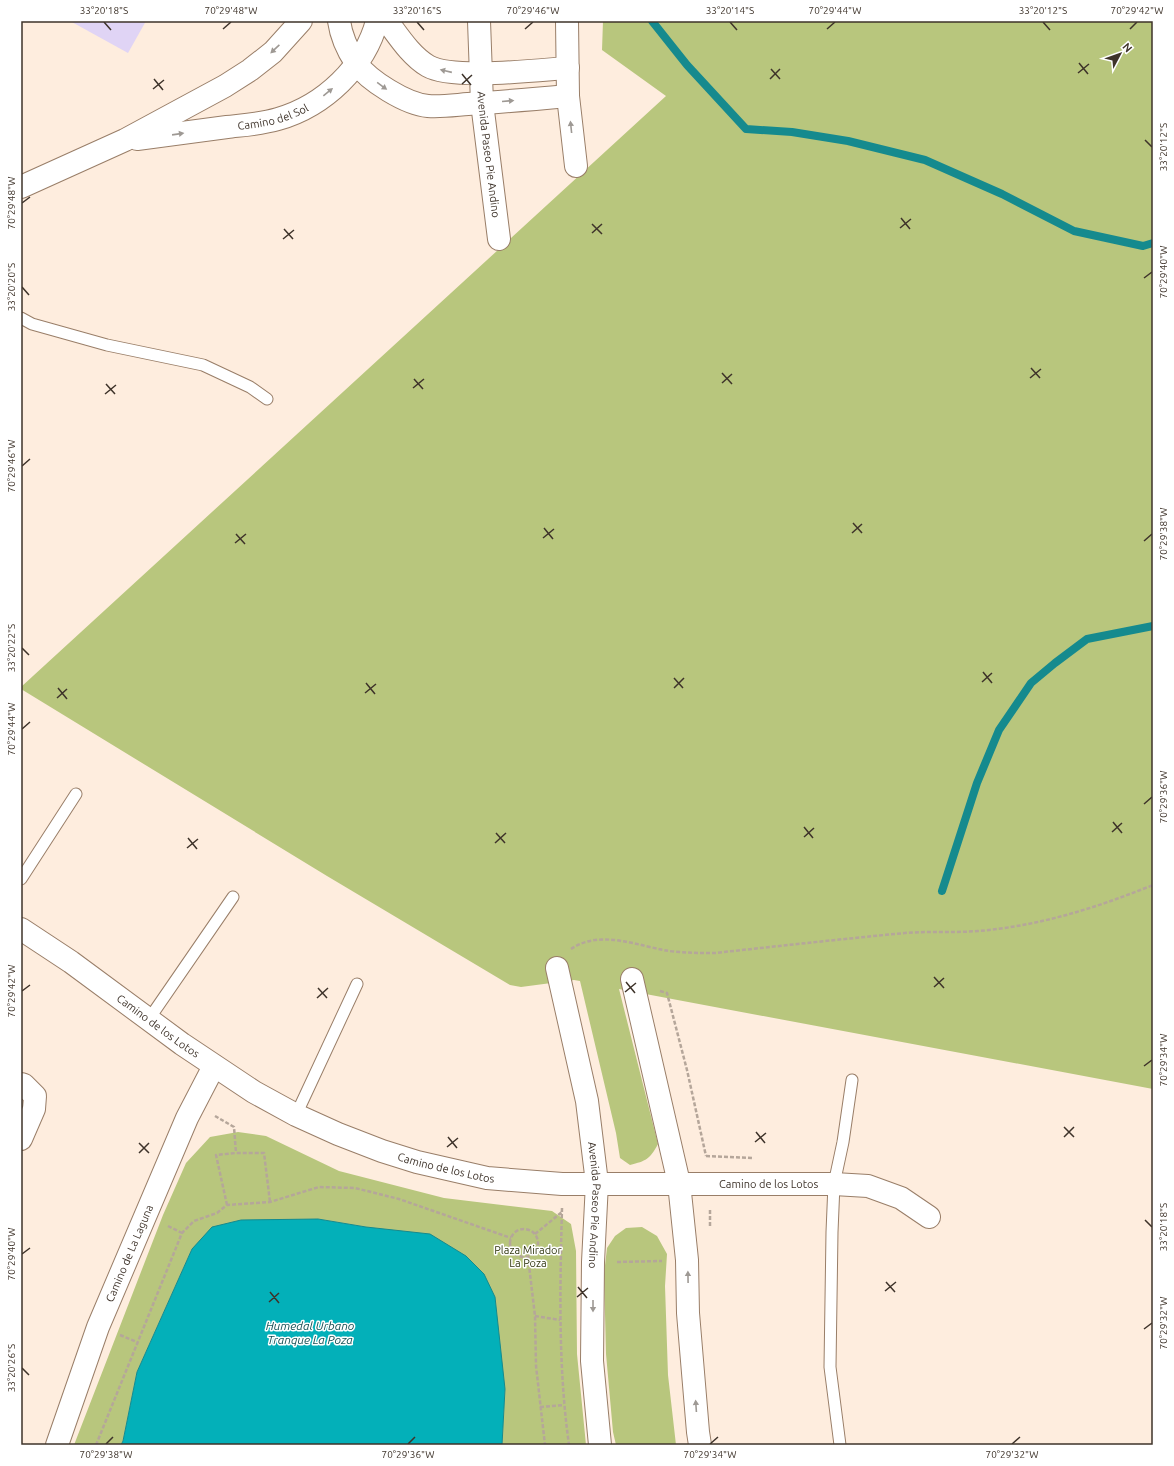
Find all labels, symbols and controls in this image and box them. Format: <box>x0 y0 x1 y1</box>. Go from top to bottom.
text: 33°20'18"S <box>80 5 128 16</box>
text: 70°29'48"W <box>205 5 257 16</box>
text: 33°20'16"S <box>393 5 441 16</box>
text: 70°29'46"W <box>507 5 559 16</box>
text: 33°20'14"S <box>706 5 754 16</box>
text: 70°29'44"W <box>809 5 861 16</box>
text: 33°20'12"S <box>1019 5 1067 16</box>
text: 70°29'42"W <box>1111 5 1163 16</box>
north arrow <box>1100 34 1140 74</box>
text: N <box>1120 40 1135 54</box>
one-way arrow <box>270 45 280 54</box>
one-way arrow <box>439 68 451 74</box>
one-way arrow <box>377 82 388 91</box>
one-way arrow <box>322 88 333 97</box>
street label: Avenida Paseo Pie Andino <box>476 91 502 218</box>
one-way arrow <box>502 98 514 105</box>
street label: Camino del Sol <box>237 101 310 132</box>
one-way arrow <box>568 121 575 133</box>
text: 33°20'12"S <box>1158 123 1169 171</box>
one-way arrow <box>172 131 184 137</box>
text: 70°29'48"W <box>6 177 17 229</box>
text: 70°29'40"W <box>1158 246 1169 298</box>
text: 33°20'20"S <box>6 263 17 311</box>
text: 70°29'46"W <box>6 440 17 492</box>
text: 70°29'38"W <box>1158 508 1169 560</box>
text: 33°20'22"S <box>6 624 17 672</box>
text: 70°29'44"W <box>6 703 17 755</box>
text: 70°29'36"W <box>1158 771 1169 823</box>
text: 70°29'42"W <box>6 965 17 1017</box>
street label: Camino de los Lotos <box>115 992 202 1060</box>
text: 70°29'34"W <box>1158 1034 1169 1086</box>
street label: Avenida Paseo Pie Andino <box>586 1141 603 1269</box>
street label: Camino de los Lotos <box>396 1150 495 1185</box>
street label: Camino de los Lotos <box>719 1178 818 1190</box>
street label: Camino de La Laguna <box>103 1203 155 1304</box>
text: 33°20'18"S <box>1158 1203 1169 1251</box>
text: 70°29'40"W <box>6 1228 17 1280</box>
park label: Plaza Mirador La Poza <box>494 1244 563 1269</box>
one-way arrow <box>685 1270 691 1283</box>
text: 70°29'32"W <box>1158 1297 1169 1349</box>
one-way arrow <box>590 1300 596 1313</box>
water label: Humedal Urbano Tranque La Poza <box>266 1319 355 1346</box>
text: 33°20'26"S <box>6 1344 17 1392</box>
one-way arrow <box>692 1400 699 1412</box>
text: 70°29'38"W <box>80 1449 132 1460</box>
text: 70°29'36"W <box>382 1449 434 1460</box>
text: 70°29'34"W <box>684 1449 736 1460</box>
text: 70°29'32"W <box>986 1449 1038 1460</box>

